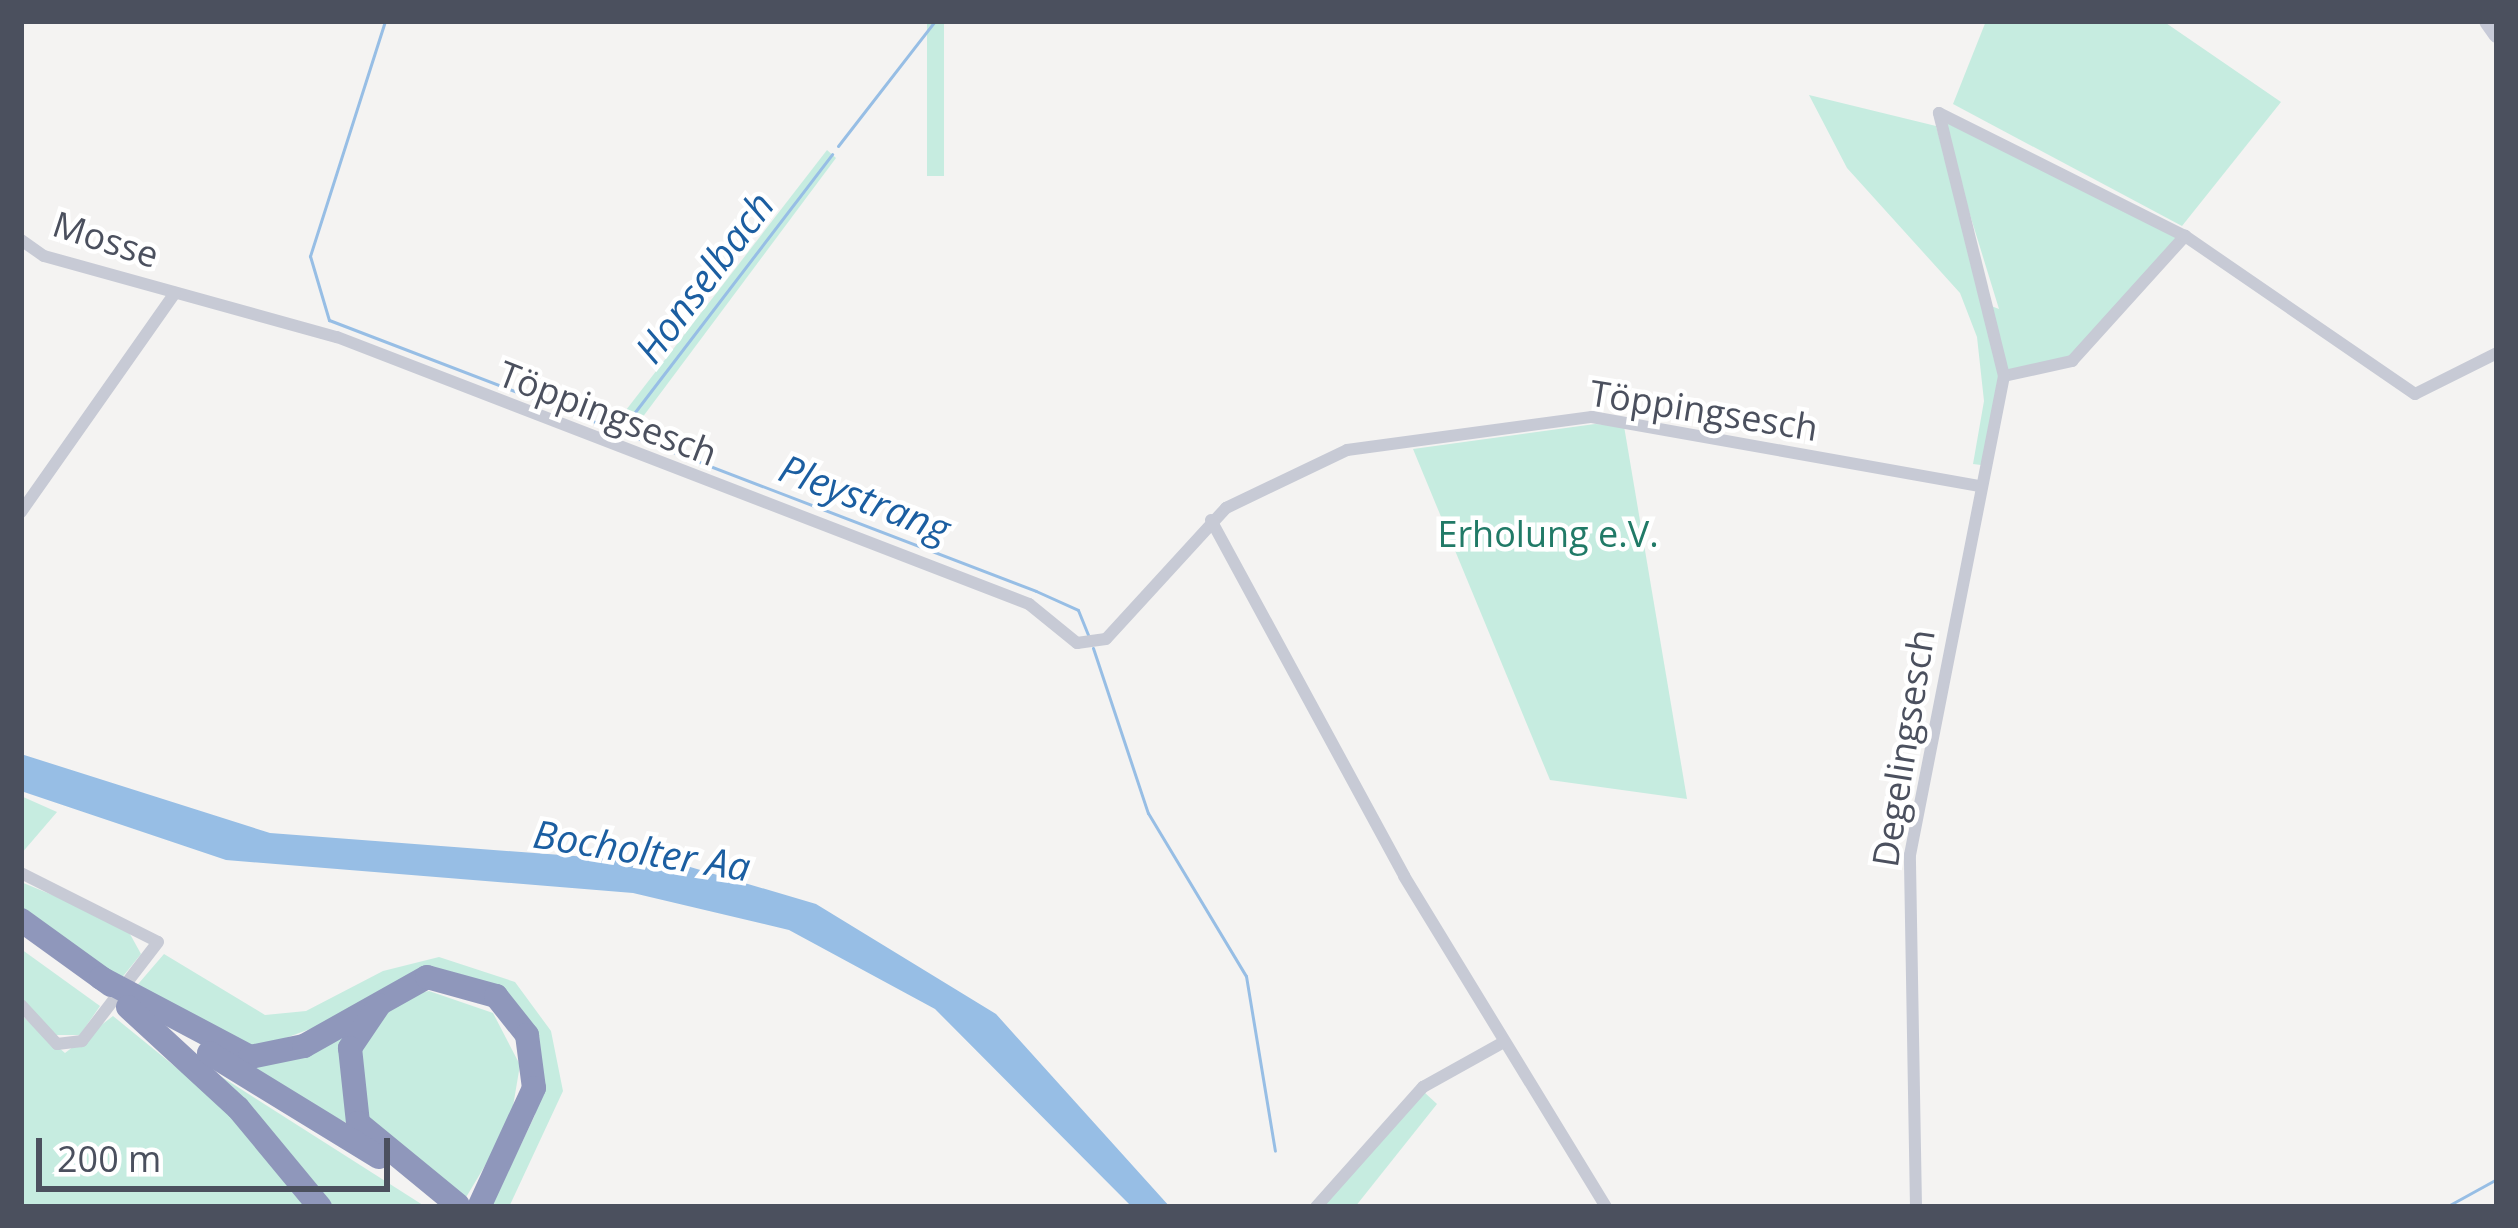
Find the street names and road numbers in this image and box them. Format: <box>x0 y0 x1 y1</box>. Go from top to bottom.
street label: Mosse <box>48 202 164 276</box>
street label: Töppingsesch <box>493 352 723 474</box>
street label: Töppingsesch <box>1587 371 1821 449</box>
street label: Degelingsesch <box>1863 626 1943 870</box>

